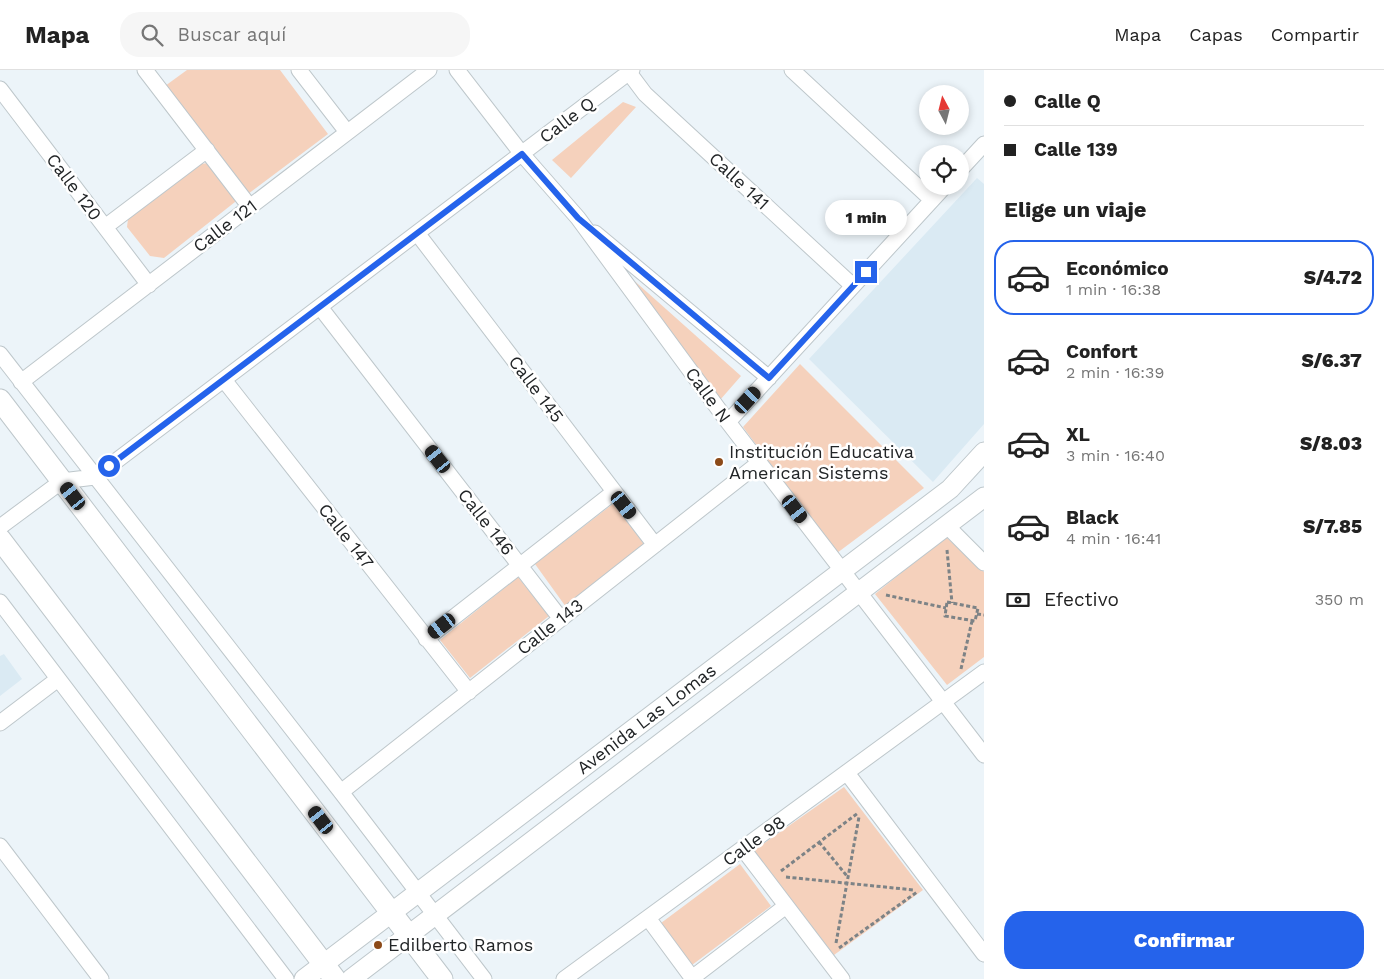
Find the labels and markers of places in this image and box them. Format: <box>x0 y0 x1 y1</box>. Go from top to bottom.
place label: Institución Educativa American Sistems <box>729 441 914 483</box>
marker: Institución Educativa American Sistems <box>713 456 725 468</box>
place label: Edilberto Ramos <box>388 934 533 955</box>
marker: Edilberto Ramos <box>372 939 384 951</box>

